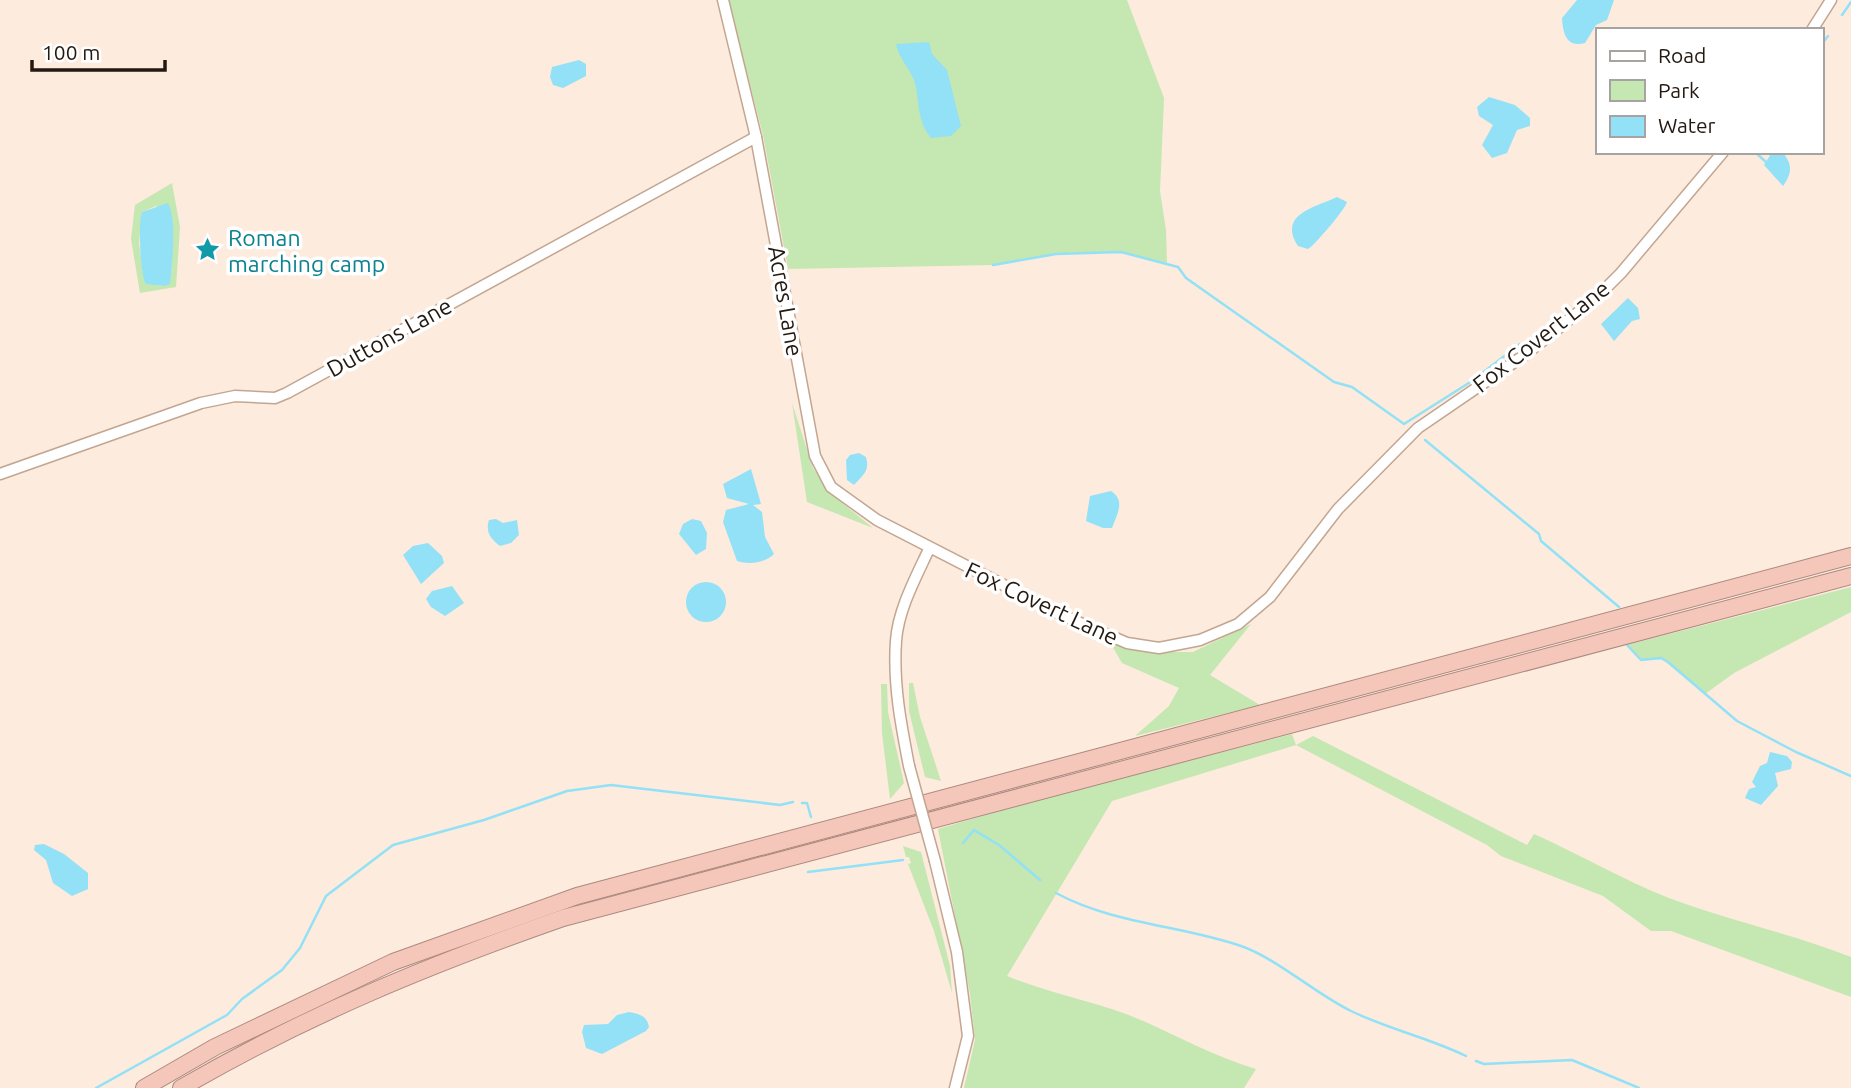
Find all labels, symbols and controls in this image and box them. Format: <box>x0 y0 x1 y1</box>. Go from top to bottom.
scale bar <box>32 28 164 72</box>
legend <box>1596 28 1823 154</box>
text: 100 m <box>42 40 100 64</box>
text: Road <box>1658 43 1706 67</box>
text: Park <box>1658 78 1700 102</box>
text: Water <box>1658 113 1716 137</box>
place label: Roman marching camp <box>228 225 385 276</box>
place icon: Roman marching camp <box>194 236 222 264</box>
street label: Acres Lane <box>764 244 808 358</box>
street label: Fox Covert Lane <box>1468 275 1614 397</box>
street label: Duttons Lane <box>322 292 456 382</box>
street label: Fox Covert Lane <box>962 557 1122 649</box>

